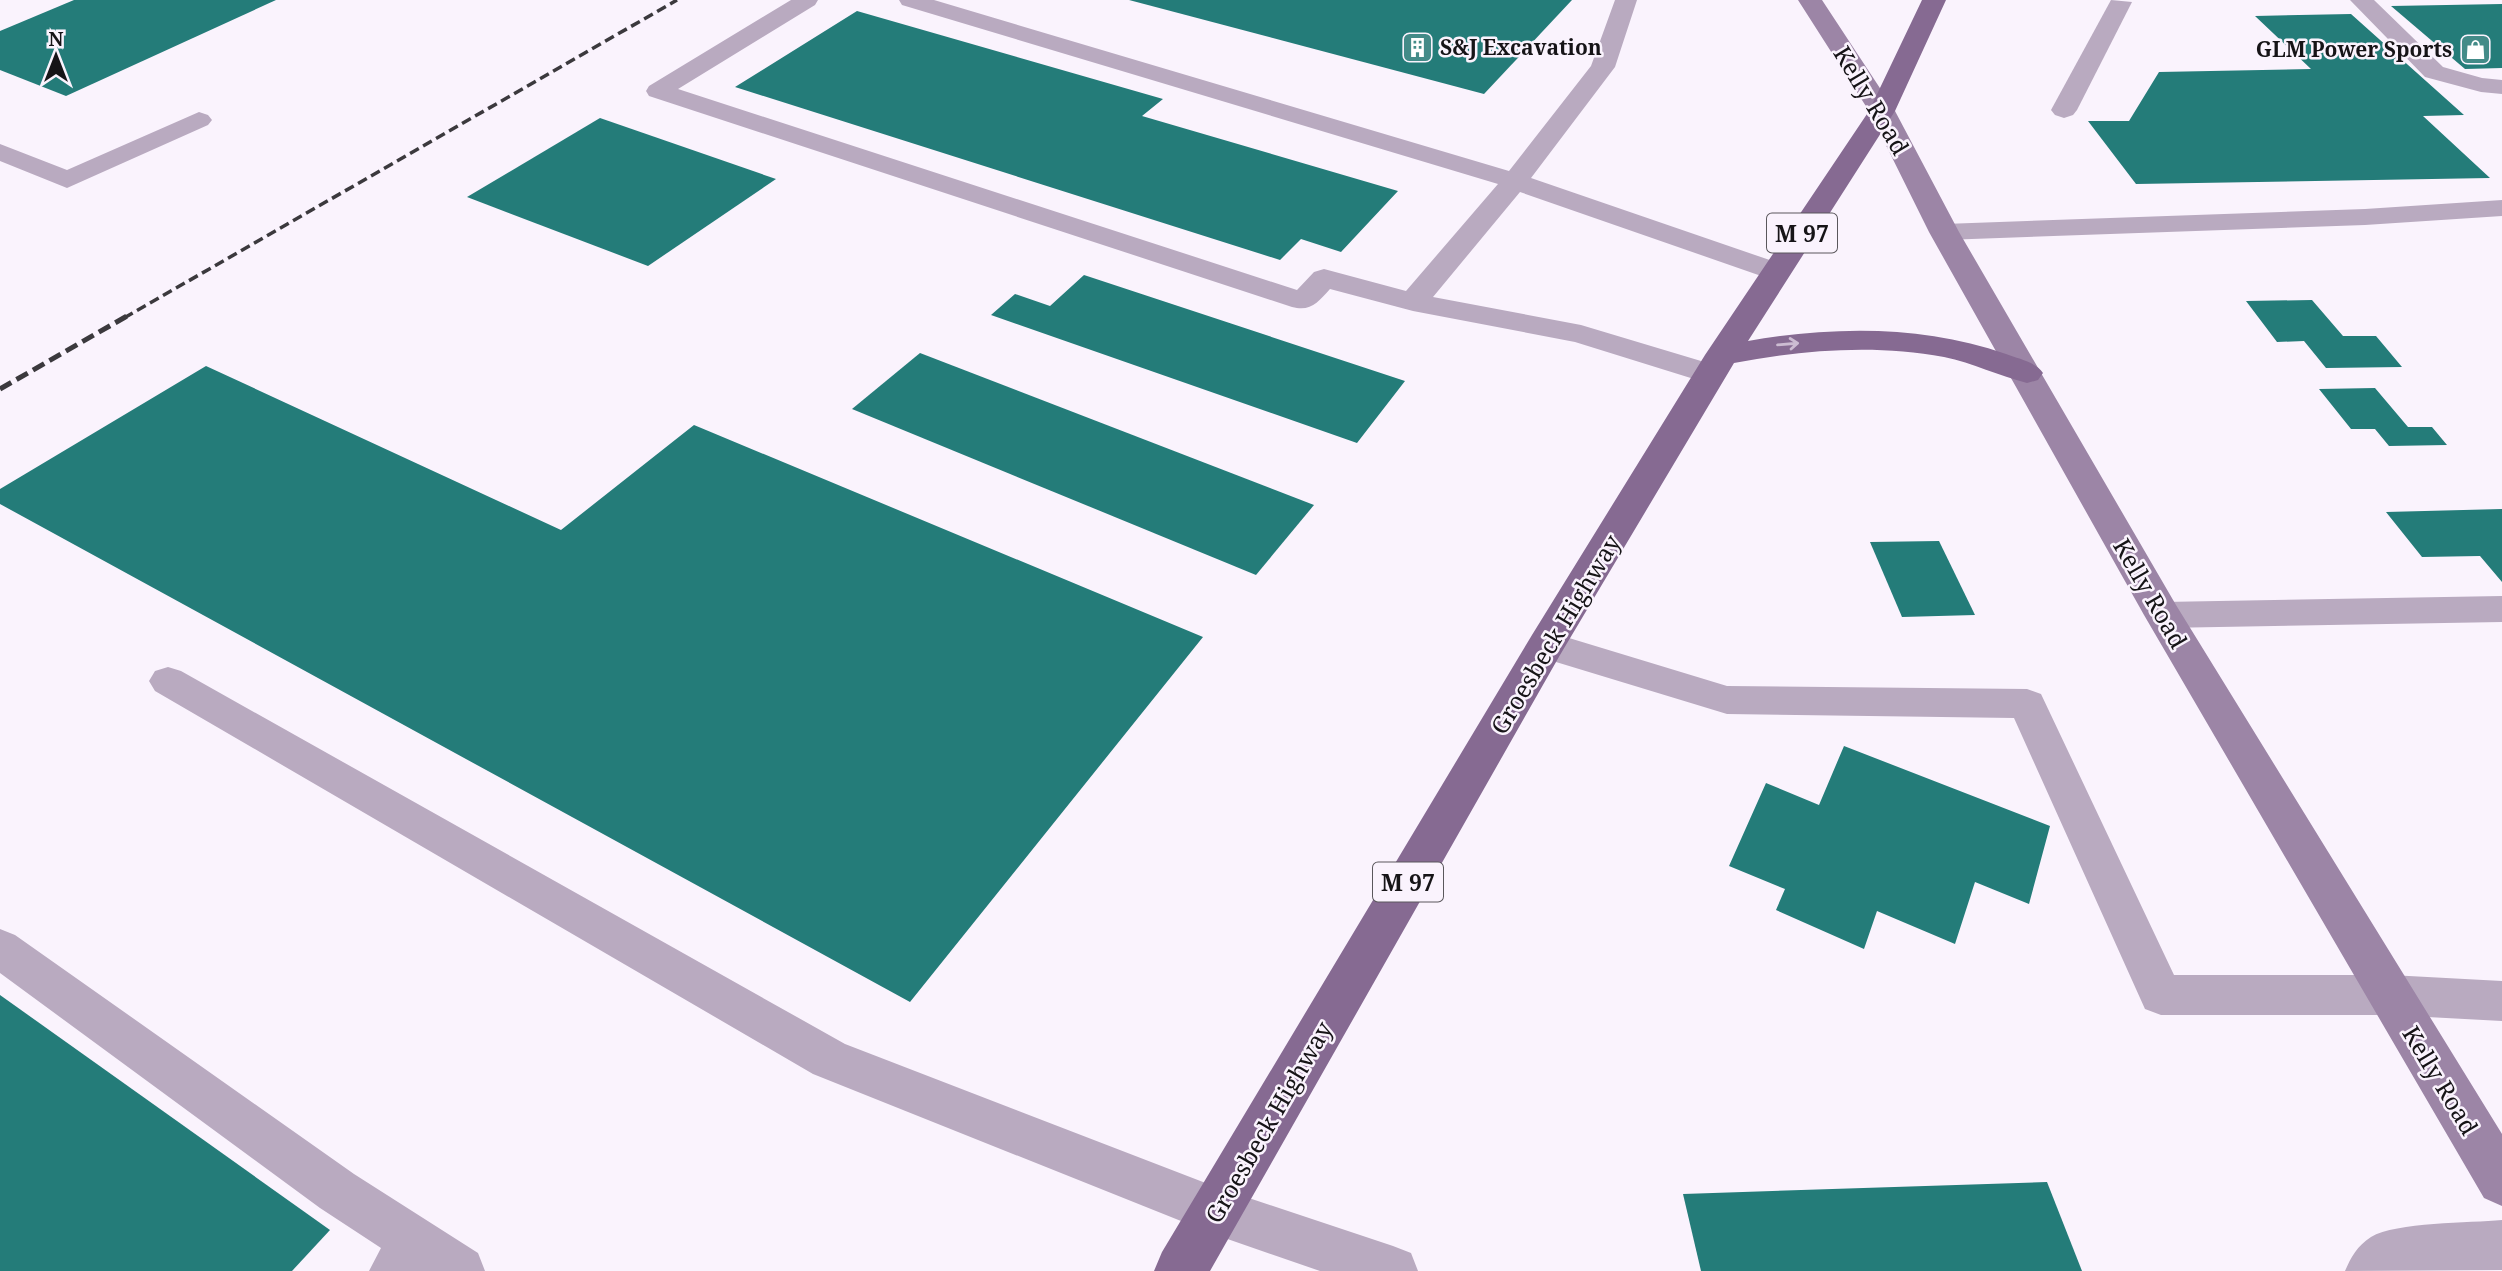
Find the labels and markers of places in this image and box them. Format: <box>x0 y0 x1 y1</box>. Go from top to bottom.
building icon: S&J Excavation <box>1400 30 1434 64</box>
shop icon: GLM Power Sports <box>2458 32 2492 66</box>
place label: S&J Excavation <box>1440 33 1602 61</box>
place label: GLM Power Sports <box>2256 35 2452 63</box>

